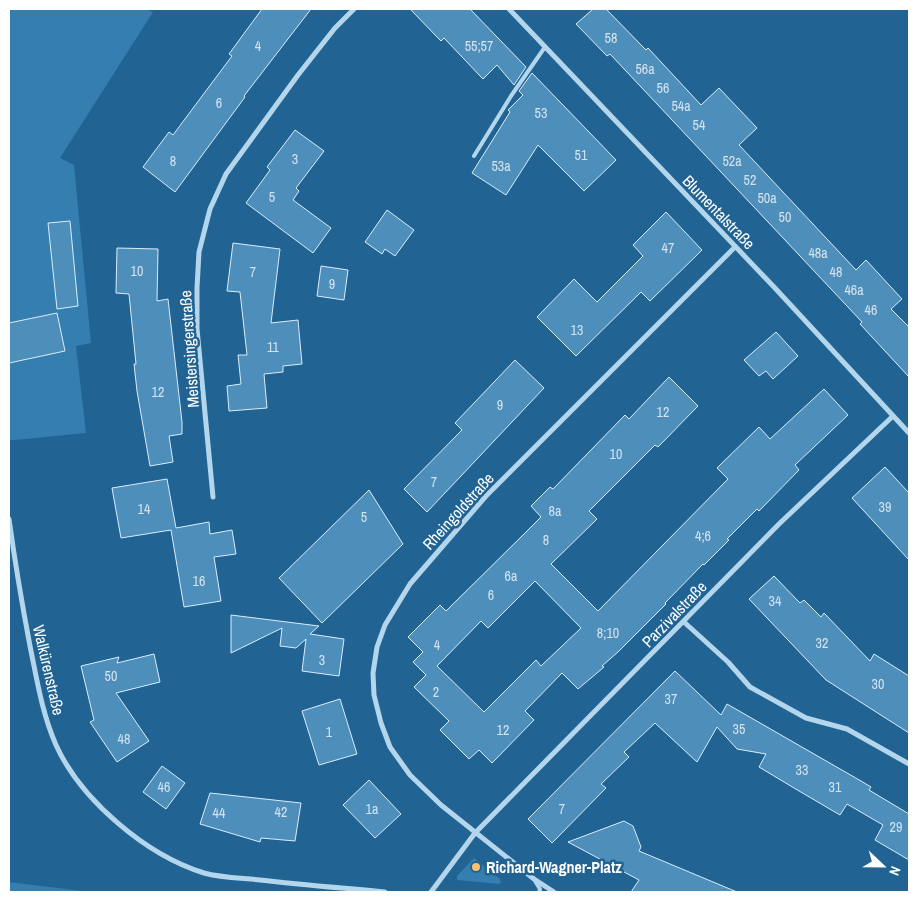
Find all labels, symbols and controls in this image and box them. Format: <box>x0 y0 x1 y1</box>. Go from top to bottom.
house number: 58 <box>605 29 617 47</box>
house number: 4 <box>255 37 262 55</box>
house number: 55;57 <box>465 37 493 55</box>
house number: 56a <box>635 60 655 78</box>
house number: 56 <box>657 79 669 97</box>
house number: 6 <box>216 94 222 112</box>
house number: 54a <box>671 97 691 115</box>
house number: 53 <box>535 104 547 122</box>
house number: 54 <box>693 116 706 134</box>
house number: 51 <box>575 146 588 164</box>
house number: 3 <box>292 150 298 168</box>
house number: 8 <box>170 152 176 170</box>
house number: 52a <box>722 152 742 170</box>
house number: 53a <box>491 157 511 175</box>
street label: Blumentalstraße <box>678 170 760 254</box>
house number: 52 <box>744 171 756 189</box>
house number: 5 <box>269 188 275 206</box>
house number: 50a <box>757 189 777 207</box>
house number: 50 <box>779 208 791 226</box>
house number: 47 <box>662 239 674 257</box>
house number: 48a <box>808 244 828 262</box>
house number: 10 <box>131 262 143 280</box>
house number: 7 <box>250 263 256 281</box>
house number: 48 <box>830 263 842 281</box>
house number: 9 <box>329 275 335 293</box>
house number: 46a <box>844 281 864 299</box>
street label: Meistersingerstraße <box>174 290 204 408</box>
house number: 46 <box>865 301 877 319</box>
house number: 13 <box>571 321 583 339</box>
house number: 11 <box>267 338 280 356</box>
house number: 12 <box>152 383 164 401</box>
house number: 9 <box>497 396 503 414</box>
house number: 12 <box>657 403 669 421</box>
house number: 10 <box>610 445 622 463</box>
street label: Rheingoldstraße <box>417 468 499 554</box>
house number: 7 <box>431 473 437 491</box>
house number: 39 <box>879 498 891 516</box>
house number: 14 <box>138 500 151 518</box>
house number: 8a <box>549 502 562 520</box>
house number: 5 <box>361 508 367 526</box>
house number: 4;6 <box>695 527 711 545</box>
house number: 8 <box>543 531 549 549</box>
house number: 6a <box>505 567 518 585</box>
house number: 16 <box>193 572 205 590</box>
street label: Parzivalstraße <box>637 576 711 652</box>
house number: 6 <box>488 586 494 604</box>
house number: 34 <box>769 592 782 610</box>
street label: Walkürenstraße <box>28 623 70 717</box>
house number: 8;10 <box>597 624 619 642</box>
house number: 32 <box>816 634 828 652</box>
house number: 4 <box>434 636 441 654</box>
house number: 3 <box>319 651 325 669</box>
house number: 50 <box>105 667 117 685</box>
house number: 30 <box>872 675 884 693</box>
house number: 2 <box>433 683 439 701</box>
house number: 37 <box>665 690 677 708</box>
house number: 35 <box>733 720 745 738</box>
house number: 12 <box>497 721 509 739</box>
house number: 1 <box>326 723 333 741</box>
house number: 48 <box>118 730 130 748</box>
house number: 33 <box>796 761 808 779</box>
house number: 46 <box>158 778 170 796</box>
house number: 31 <box>829 778 842 796</box>
house number: 1a <box>366 800 379 818</box>
house number: 7 <box>559 800 565 818</box>
house number: 42 <box>275 803 287 821</box>
house number: 44 <box>213 804 226 822</box>
house number: 29 <box>890 818 902 836</box>
north arrow <box>858 841 908 891</box>
place label: Richard-Wagner-Platz <box>486 856 622 878</box>
marker: Richard-Wagner-Platz <box>470 861 482 873</box>
text: N <box>885 864 905 878</box>

